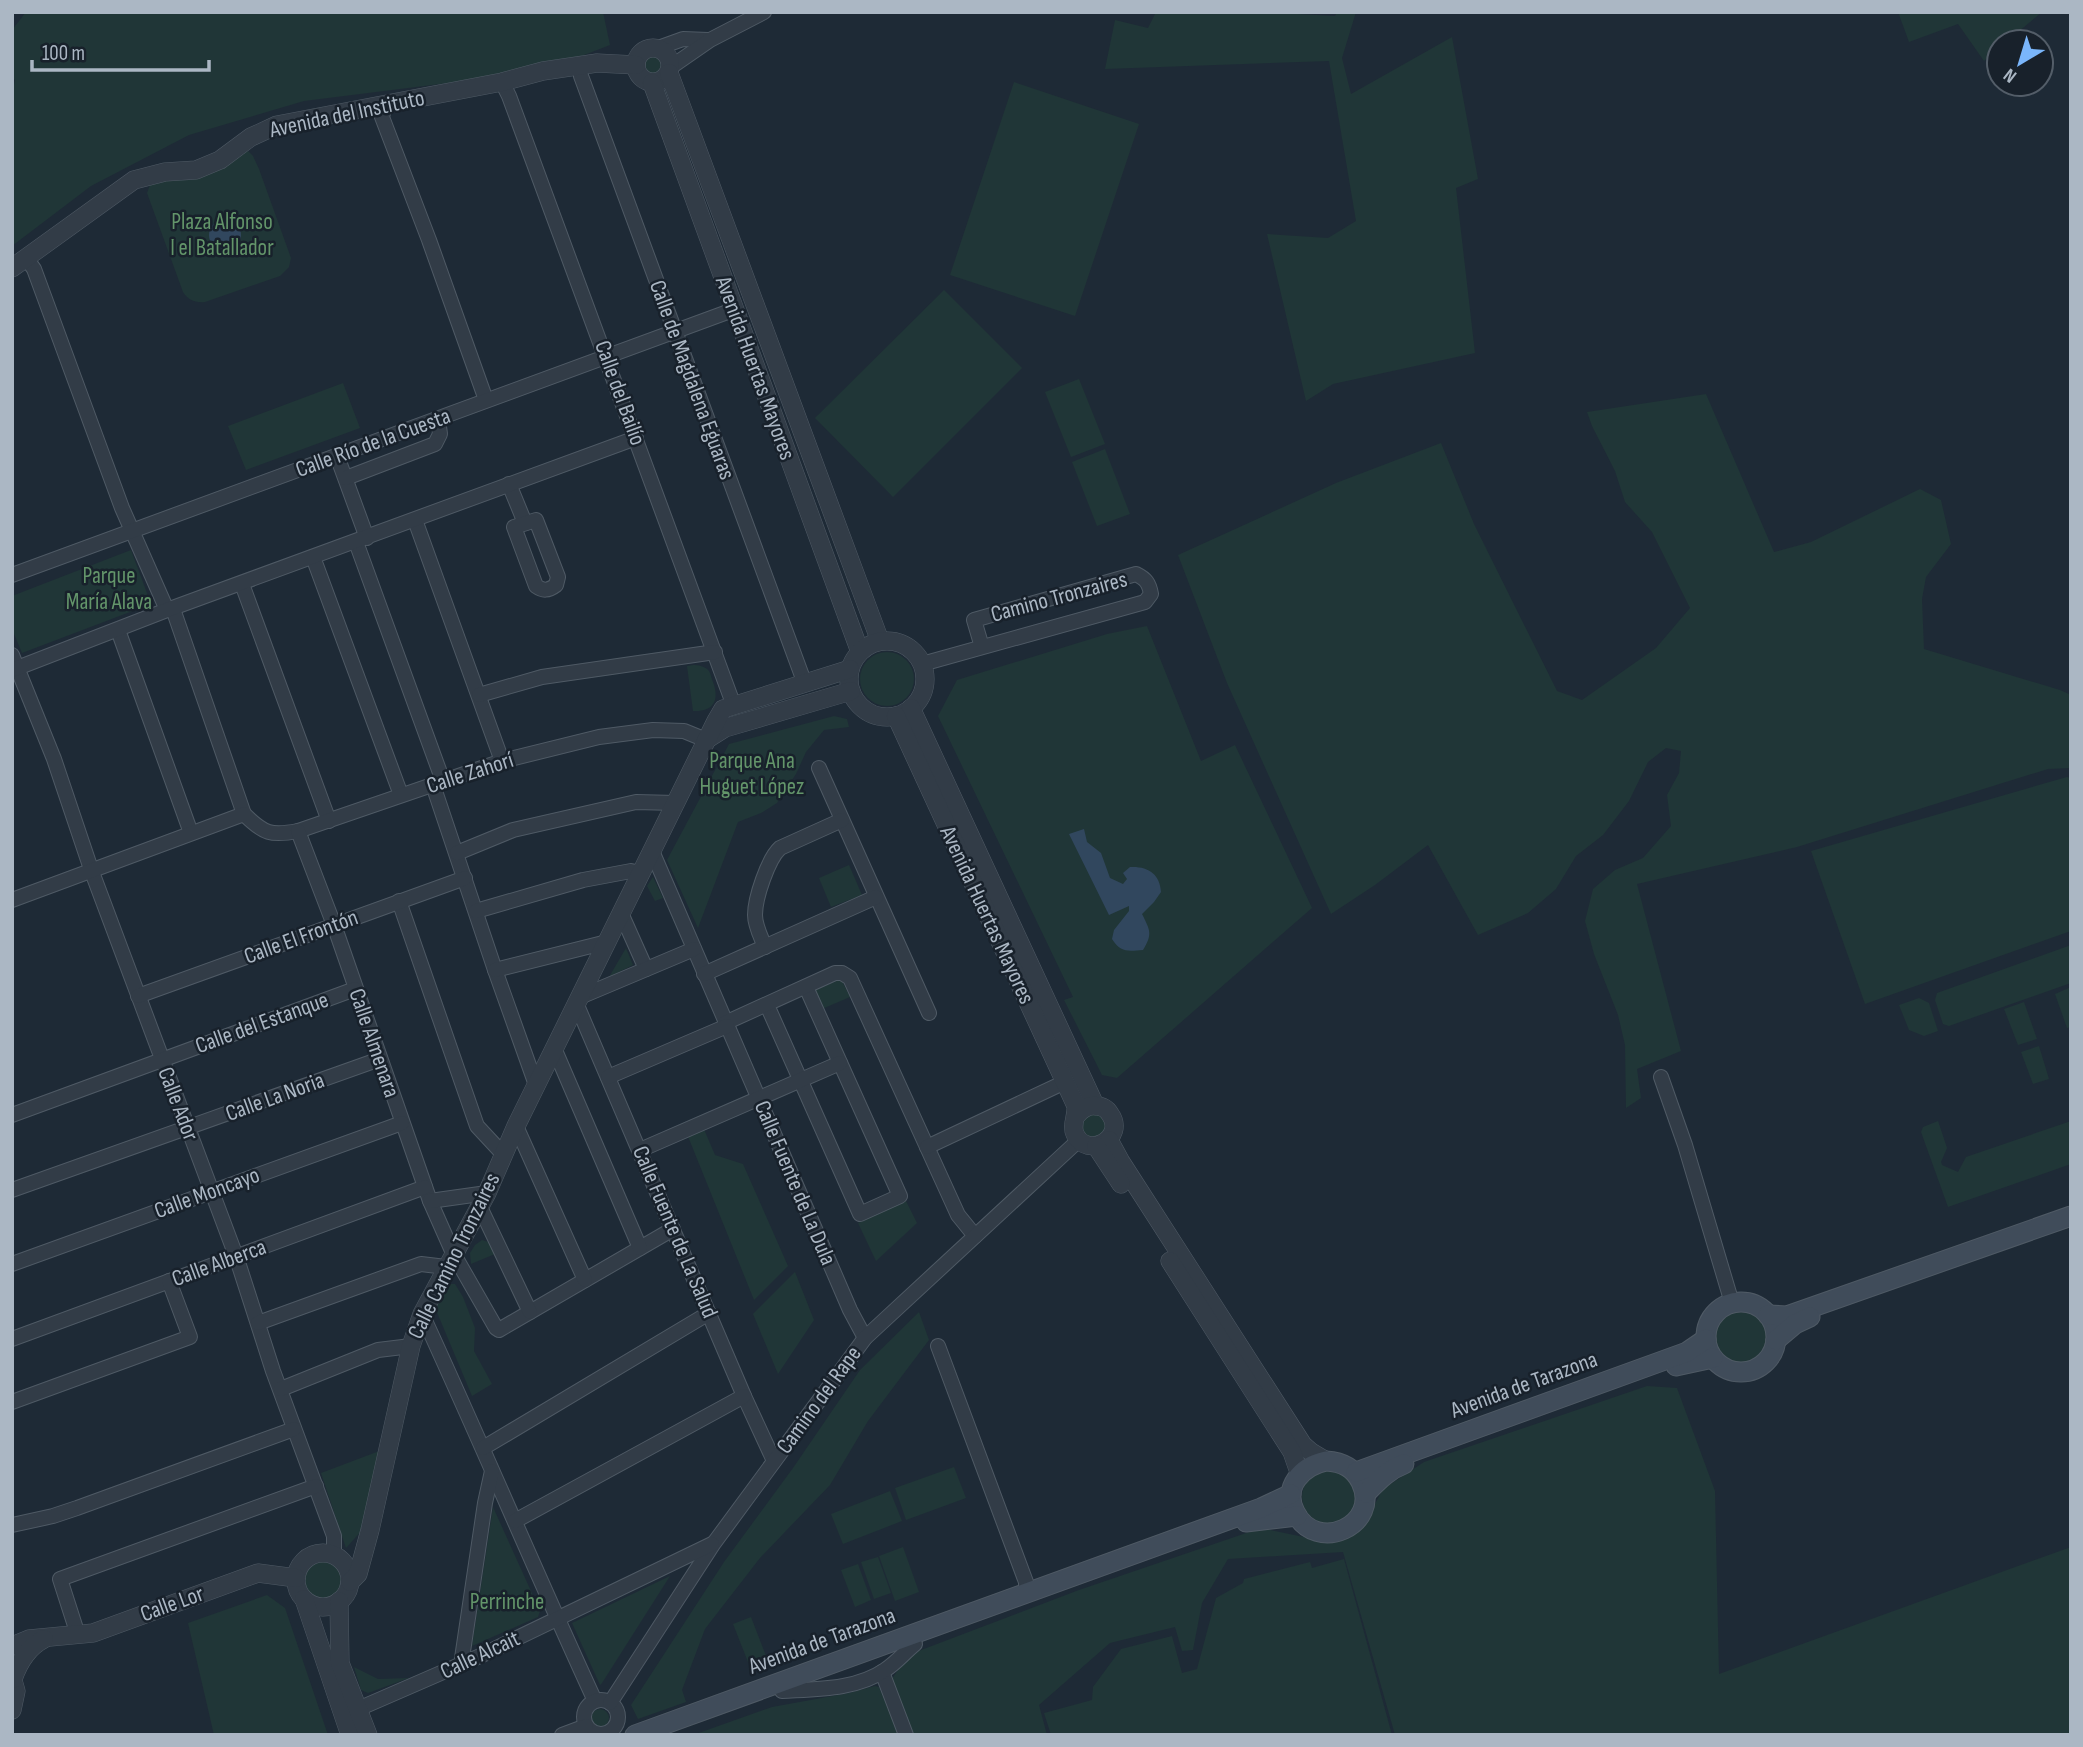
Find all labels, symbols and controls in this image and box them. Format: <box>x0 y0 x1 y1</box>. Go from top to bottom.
scale bar <box>32 28 208 72</box>
north arrow <box>1985 28 2055 98</box>
text: 100 m <box>42 41 85 66</box>
text: N <box>1999 63 2022 87</box>
street label: Avenida del Instituto <box>266 84 427 144</box>
park label: Plaza Alfonso I el Batallador <box>170 208 274 262</box>
street label: Avenida Huertas Mayores <box>708 272 801 464</box>
street label: Calle de Magdalena Eguaras <box>643 277 741 483</box>
street label: Calle del Bailío <box>588 337 652 449</box>
street label: Calle Río de la Cuesta <box>292 402 454 484</box>
park label: Parque María Alava <box>66 562 152 616</box>
street label: Camino Tronzaires <box>988 565 1130 629</box>
street label: Calle Zahorí <box>423 746 518 800</box>
park label: Parque Ana Huguet López <box>700 747 804 801</box>
street label: Avenida Huertas Mayores <box>933 821 1041 1008</box>
street label: Calle El Frontón <box>240 903 362 971</box>
street label: Calle Almenara <box>342 985 406 1101</box>
street label: Calle del Estanque <box>192 986 332 1060</box>
street label: Calle Ador <box>151 1063 205 1145</box>
street label: Calle La Noria <box>222 1066 328 1128</box>
street label: Calle Fuente de La Dula <box>748 1097 842 1269</box>
street label: Calle Fuente de La Salud <box>626 1142 724 1322</box>
street label: Calle Moncayo <box>151 1161 263 1225</box>
street label: Calle Camino Tronzaires <box>402 1168 506 1344</box>
street label: Calle Alberca <box>168 1233 270 1293</box>
street label: Camino del Rape <box>771 1341 867 1459</box>
street label: Avenida de Tarazona <box>1446 1345 1601 1425</box>
street label: Calle Lor <box>136 1580 208 1628</box>
park label: Perrinche <box>470 1588 544 1616</box>
street label: Avenida de Tarazona <box>744 1601 899 1681</box>
street label: Calle Alcait <box>436 1624 524 1686</box>

